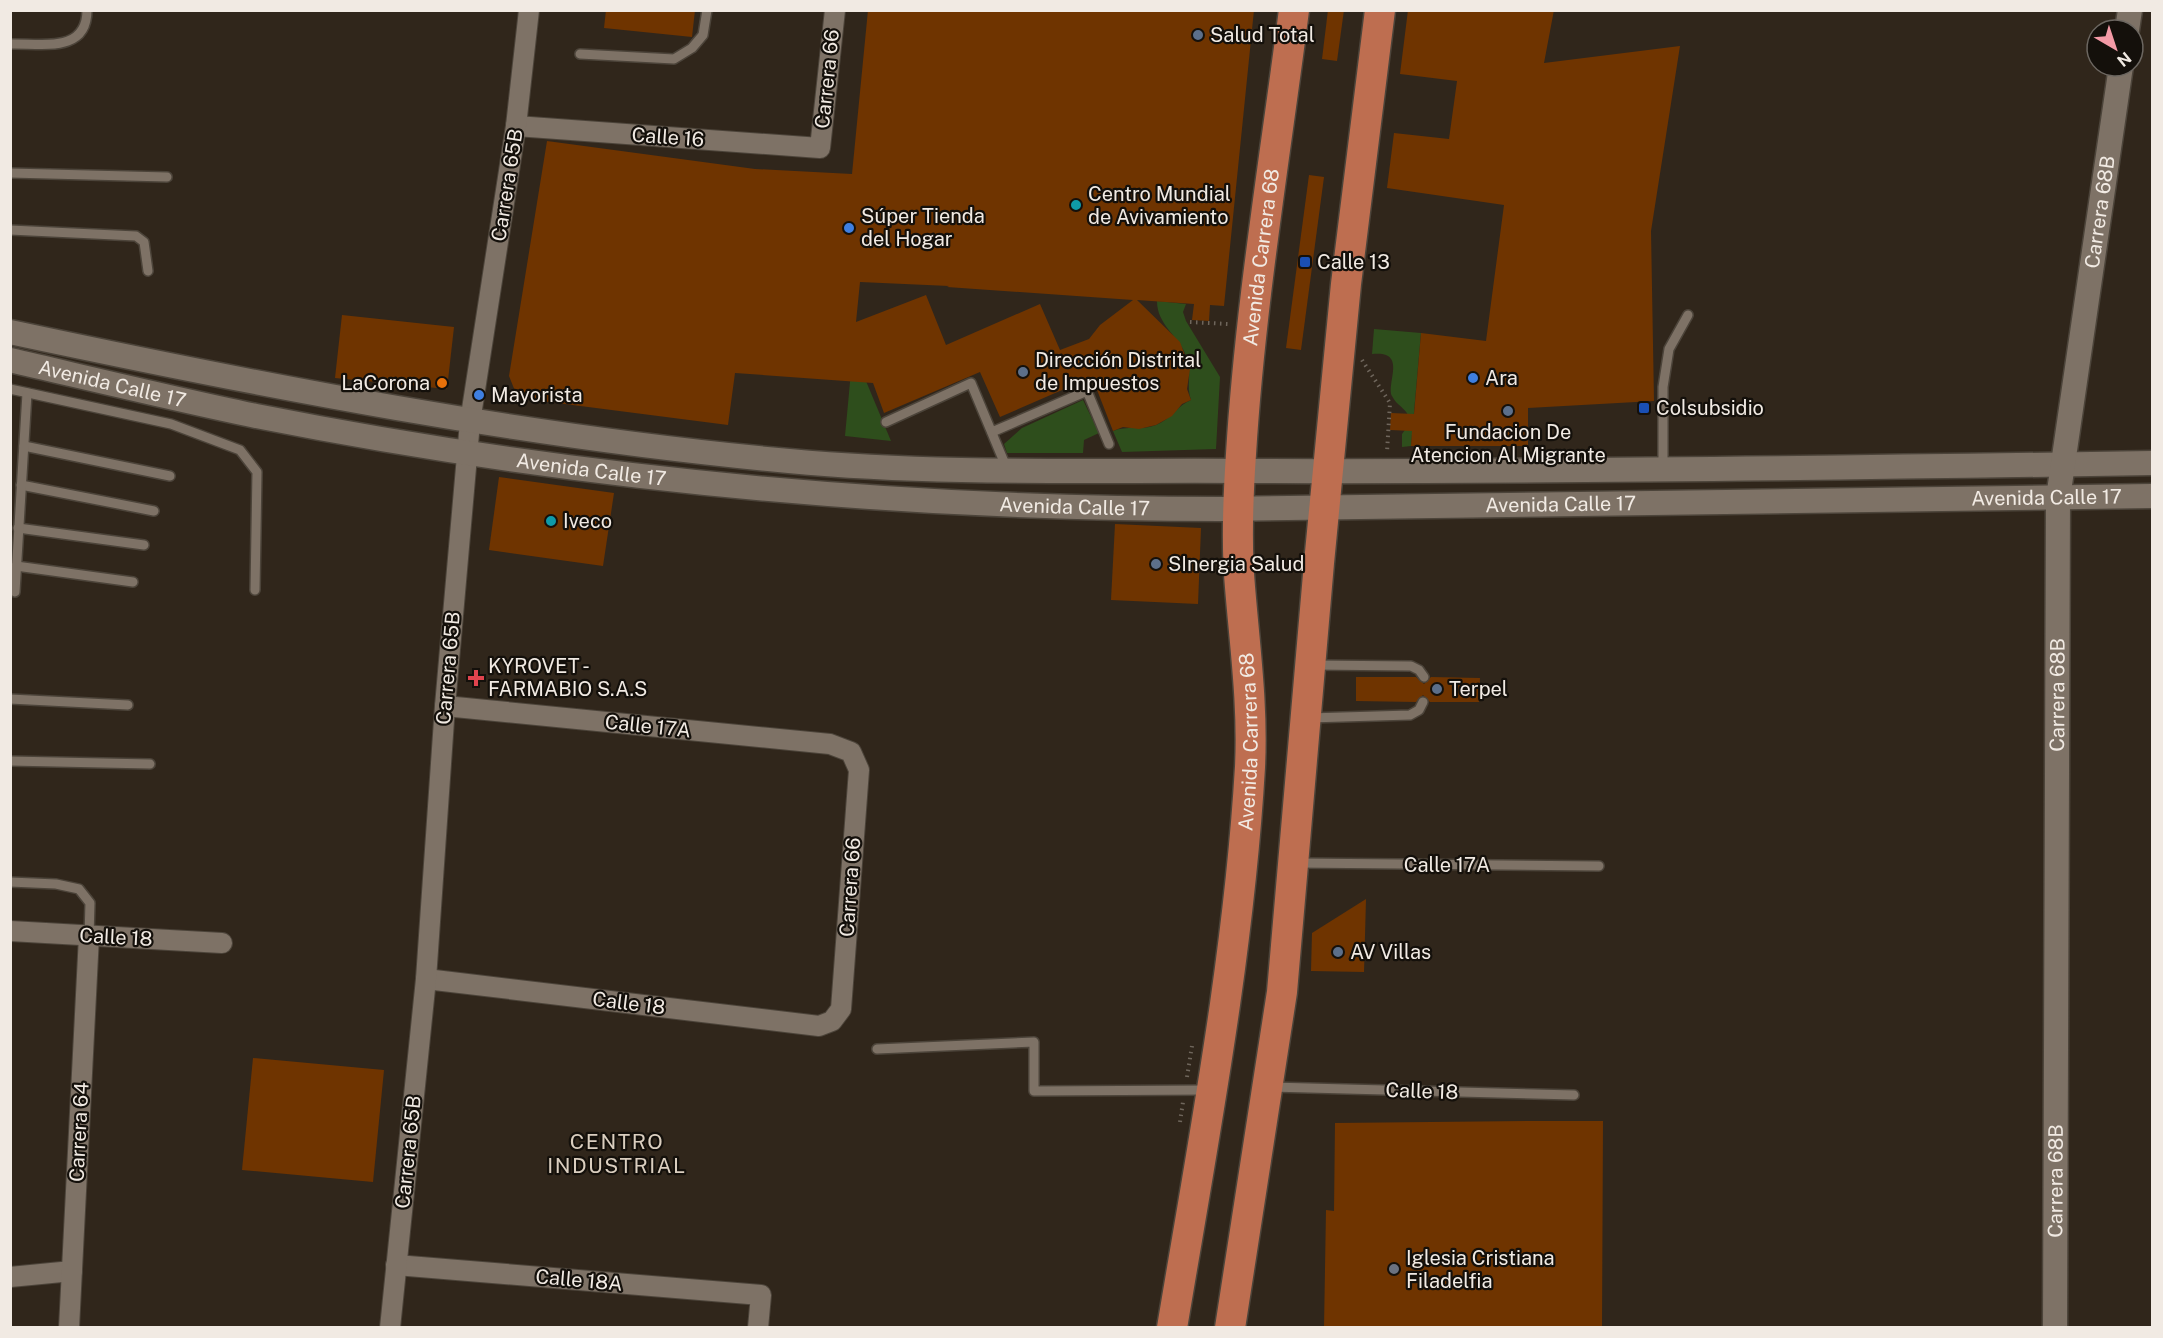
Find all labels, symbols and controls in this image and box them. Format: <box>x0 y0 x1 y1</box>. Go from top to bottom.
north arrow <box>2085 18 2145 78</box>
place label: Salud Total <box>1210 23 1315 47</box>
street label: Carrera 66 <box>810 28 844 130</box>
marker: Salud Total <box>1191 28 1205 42</box>
text: N <box>2113 48 2135 71</box>
street label: Calle 16 <box>631 122 705 152</box>
street label: Carrera 65B <box>486 127 528 243</box>
street label: Carrera 68B <box>2080 154 2120 270</box>
street label: Avenida Carrera 68 <box>1238 167 1284 347</box>
place label: Centro Mundial de Avivamiento <box>1088 182 1231 229</box>
marker: Centro Mundial de Avivamiento <box>1069 198 1083 212</box>
place label: Súper Tienda del Hogar <box>861 204 985 251</box>
marker: Súper Tienda del Hogar <box>842 221 856 235</box>
place label: Calle 13 <box>1317 250 1390 274</box>
marker: Calle 13 <box>1298 255 1312 269</box>
place label: Dirección Distrital de Impuestos <box>1035 348 1201 395</box>
street label: Avenida Calle 17 <box>36 355 188 413</box>
marker: Dirección Distrital de Impuestos <box>1016 365 1030 379</box>
place label: Ara <box>1485 366 1518 390</box>
place label: LaCorona <box>341 371 430 395</box>
marker: Ara <box>1466 371 1480 385</box>
marker: LaCorona <box>435 376 449 390</box>
place label: Mayorista <box>491 383 583 407</box>
marker: Mayorista <box>472 388 486 402</box>
place label: Colsubsidio <box>1656 396 1764 420</box>
marker: Colsubsidio <box>1637 401 1651 415</box>
marker: Fundacion De Atencion Al Migrante <box>1501 404 1515 418</box>
place label: Fundacion De Atencion Al Migrante <box>1410 420 1606 467</box>
street label: Avenida Calle 17 <box>515 448 668 491</box>
street label: Avenida Calle 17 <box>1971 484 2122 511</box>
street label: Avenida Calle 17 <box>1485 491 1636 517</box>
street label: Avenida Calle 17 <box>999 492 1150 521</box>
place label: Iveco <box>563 509 612 533</box>
marker: Iveco <box>544 514 558 528</box>
place label: SInergia Salud <box>1168 552 1304 576</box>
marker: SInergia Salud <box>1149 557 1163 571</box>
street label: Carrera 65B <box>431 610 465 726</box>
street label: Carrera 68B <box>2045 638 2069 752</box>
street label: Avenida Carrera 68 <box>1233 652 1263 832</box>
place label: KYROVET - FARMABIO S.A.S <box>488 654 647 701</box>
marker: KYROVET - FARMABIO S.A.S <box>469 671 483 685</box>
place label: Terpel <box>1449 677 1508 701</box>
marker: Terpel <box>1430 682 1444 696</box>
street label: Calle 17A <box>604 710 692 742</box>
street label: Carrera 66 <box>835 836 865 938</box>
street label: Calle 17A <box>1404 853 1490 877</box>
street label: Calle 18 <box>79 923 153 951</box>
place label: AV Villas <box>1350 940 1431 964</box>
marker: AV Villas <box>1331 945 1345 959</box>
street label: Calle 18 <box>591 987 667 1019</box>
street label: Calle 18 <box>1385 1078 1459 1104</box>
street label: Carrera 64 <box>64 1082 94 1182</box>
street label: Carrera 65B <box>390 1094 426 1210</box>
street label: Carrera 68B <box>2043 1124 2068 1238</box>
district label: CENTRO INDUSTRIAL <box>547 1129 687 1178</box>
place label: Iglesia Cristiana Filadelfia <box>1406 1246 1555 1293</box>
marker: Iglesia Cristiana Filadelfia <box>1387 1262 1401 1276</box>
street label: Calle 18A <box>534 1264 624 1296</box>

